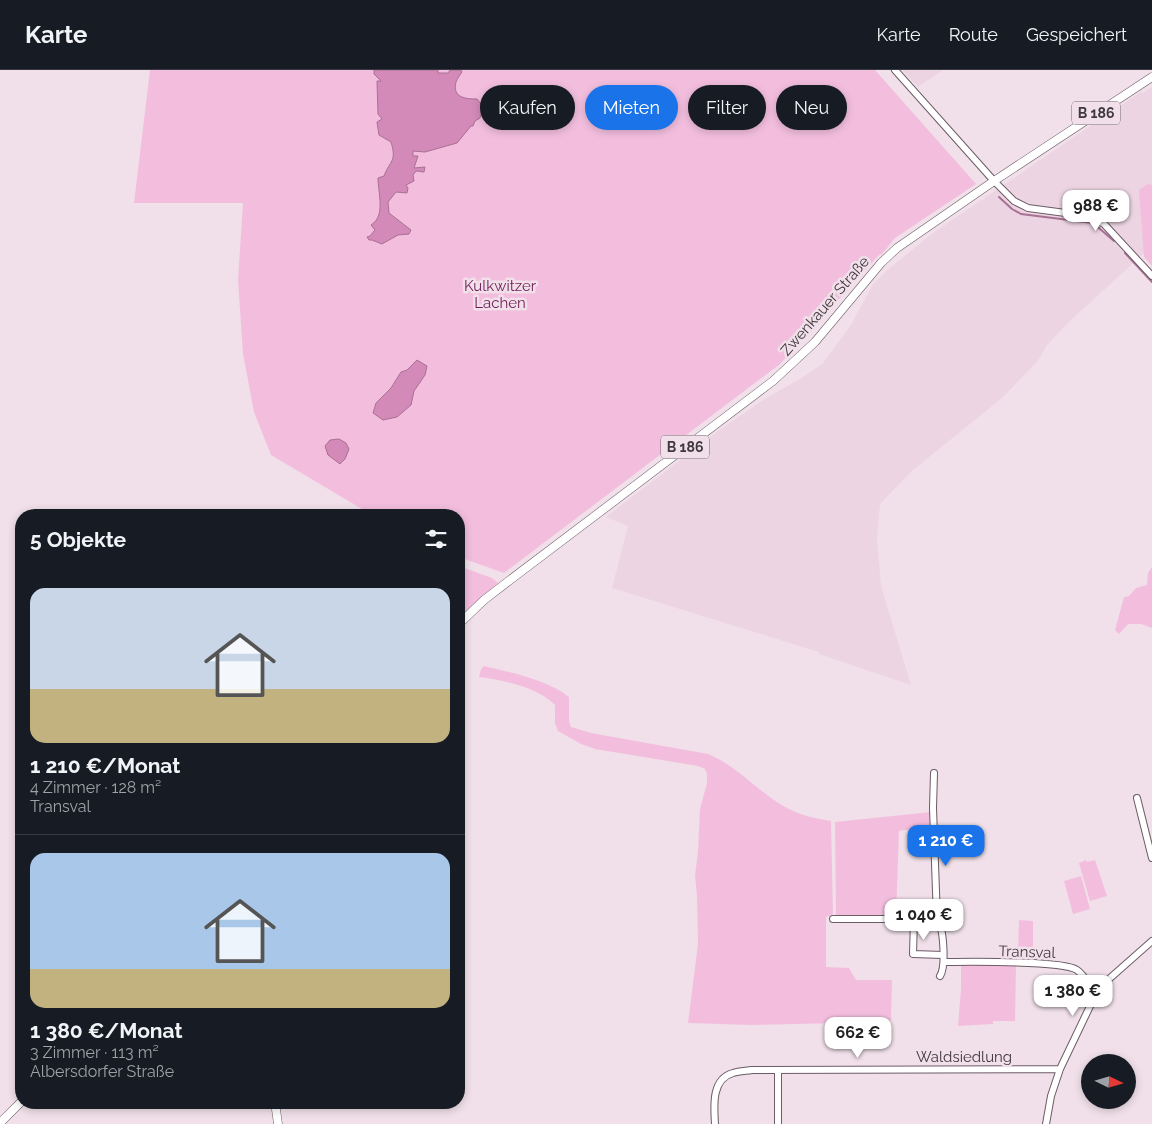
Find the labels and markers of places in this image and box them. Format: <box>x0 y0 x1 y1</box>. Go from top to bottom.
pin: 988 € <box>1061 190 1131 232</box>
pin: 1 210 € <box>900 824 992 867</box>
pin: 1 040 € <box>878 898 970 941</box>
pin: 1 380 € <box>1027 974 1119 1017</box>
pin: 662 € <box>823 1016 893 1059</box>

